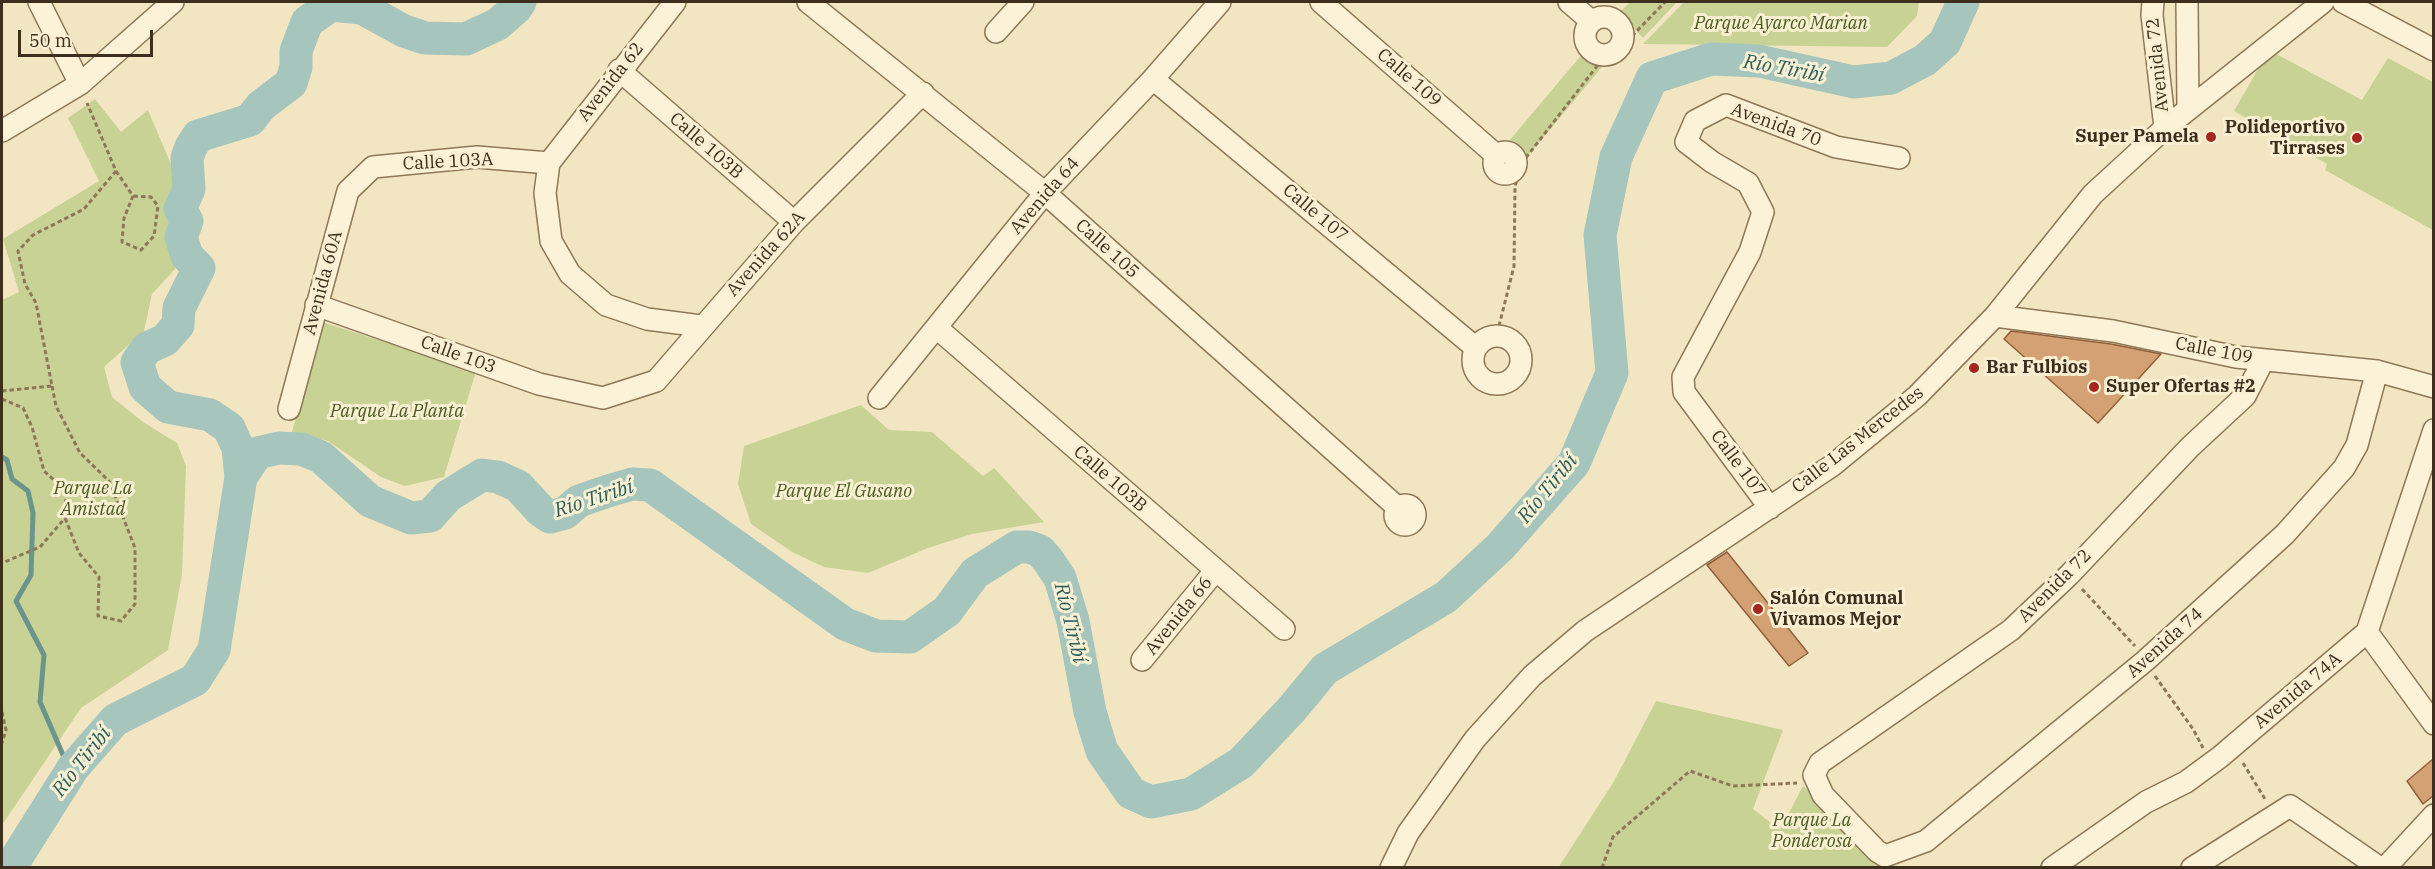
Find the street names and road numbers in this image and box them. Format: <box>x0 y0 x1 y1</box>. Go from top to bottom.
street label: Avenida 72 <box>2142 17 2174 113</box>
street label: Avenida 62 <box>573 38 649 126</box>
street label: Calle 109 <box>1372 44 1446 112</box>
street label: Avenida 70 <box>1728 99 1824 151</box>
street label: Calle 103B <box>665 108 747 184</box>
street label: Calle 103A <box>402 149 494 175</box>
street label: Avenida 64 <box>1006 153 1084 239</box>
street label: Calle 107 <box>1278 180 1352 246</box>
street label: Avenida 62A <box>722 207 810 301</box>
street label: Calle 105 <box>1071 215 1143 283</box>
street label: Avenida 60A <box>299 229 347 337</box>
street label: Calle 103 <box>417 331 499 379</box>
street label: Calle 109 <box>2173 333 2255 369</box>
street label: Calle Las Mercedes <box>1788 382 1928 498</box>
street label: Calle 107 <box>1706 426 1770 502</box>
street label: Calle 103B <box>1069 441 1151 517</box>
street label: Avenida 72 <box>2014 545 2096 627</box>
street label: Avenida 66 <box>1141 572 1217 660</box>
street label: Avenida 74 <box>2123 603 2207 683</box>
street label: Avenida 74A <box>2250 648 2346 734</box>

